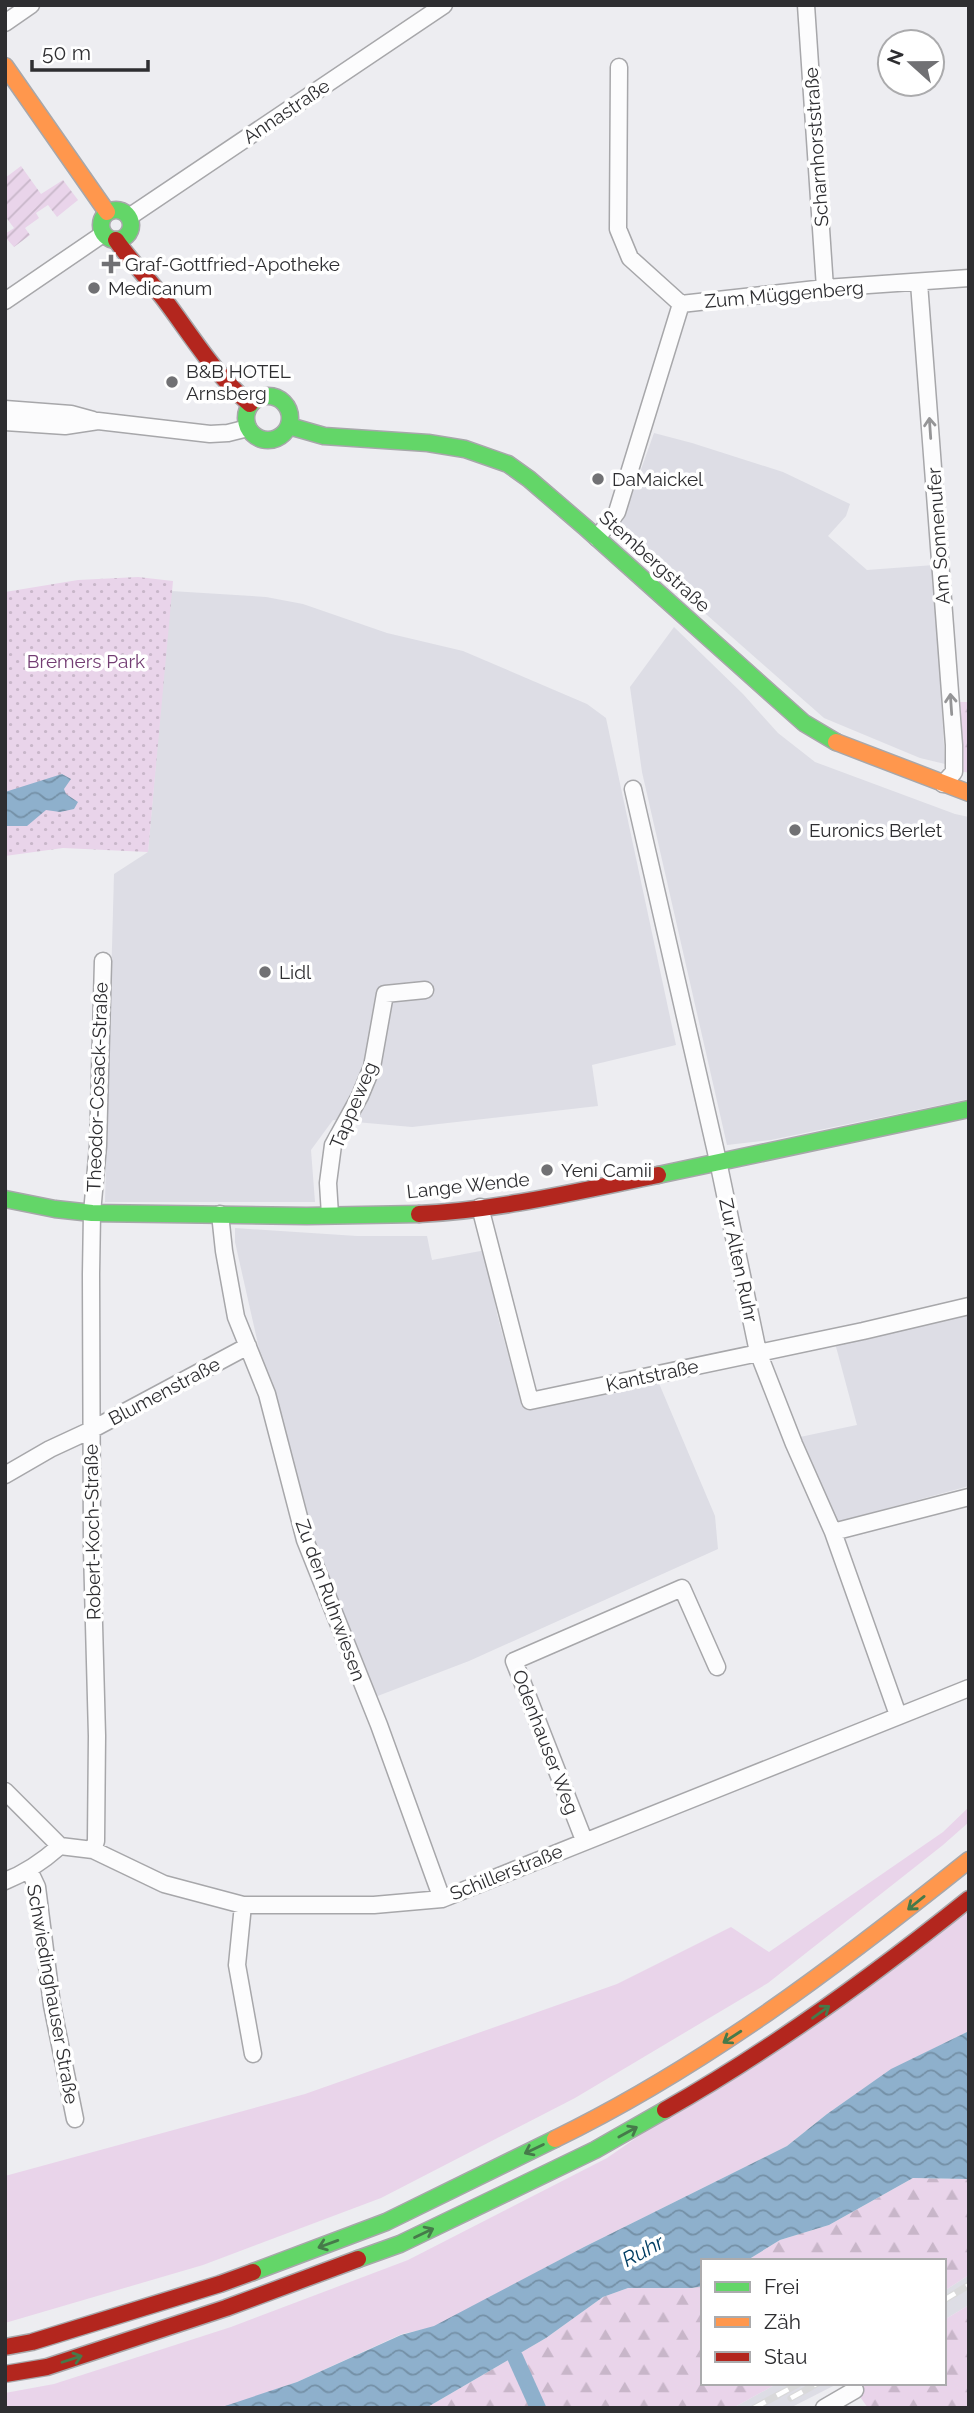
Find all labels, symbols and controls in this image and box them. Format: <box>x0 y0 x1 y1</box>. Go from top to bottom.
scale bar <box>32 28 147 72</box>
north arrow <box>876 28 946 98</box>
text: 50 m <box>42 40 91 65</box>
text: N <box>882 46 908 68</box>
street label: Scharnhorststraße <box>799 66 833 228</box>
street label: Annastraße <box>239 74 333 148</box>
place label: Graf-Gottfried-Apotheke <box>125 253 340 275</box>
marker: Graf-Gottfried-Apotheke <box>103 256 119 272</box>
street label: Zum Müggenberg <box>703 276 865 312</box>
place label: Medicanum <box>108 277 212 299</box>
marker: Medicanum <box>86 280 102 296</box>
place label: B&B HOTEL Arnsberg <box>186 360 291 404</box>
marker: B&B HOTEL Arnsberg <box>164 374 180 390</box>
one-way arrow <box>923 417 936 440</box>
street label: Am Sonnenufer <box>922 466 954 605</box>
place label: DaMaickel <box>612 468 704 490</box>
marker: DaMaickel <box>590 471 606 487</box>
street label: Stembergstraße <box>595 506 715 616</box>
park label: Bremers Park <box>27 650 145 672</box>
one-way arrow <box>944 693 957 715</box>
place label: Euronics Berlet <box>809 819 943 841</box>
marker: Euronics Berlet <box>787 822 803 838</box>
place label: Lidl <box>279 961 312 983</box>
marker: Lidl <box>257 964 273 980</box>
street label: Theodor-Cosack-Straße <box>82 982 112 1192</box>
street label: Tappeweg <box>325 1058 381 1152</box>
place label: Yeni Camii <box>561 1159 652 1181</box>
marker: Yeni Camii <box>539 1162 555 1178</box>
street label: Lange Wende <box>405 1168 531 1202</box>
street label: Zur Alten Ruhr <box>715 1196 763 1324</box>
street label: Blumenstraße <box>105 1352 223 1430</box>
street label: Kantstraße <box>604 1354 700 1396</box>
street label: Robert-Koch-Straße <box>79 1444 105 1620</box>
street label: Zu den Ruhrwiesen <box>292 1516 370 1684</box>
street label: Odenhauser Weg <box>508 1667 584 1817</box>
street label: Schillerstraße <box>446 1839 566 1905</box>
street label: Schwiedinghauser Straße <box>23 1882 83 2106</box>
one-way arrow <box>907 1895 925 1911</box>
one-way arrow <box>811 2005 830 2019</box>
one-way arrow <box>723 2030 742 2044</box>
one-way arrow <box>617 2125 637 2139</box>
one-way arrow <box>524 2143 545 2157</box>
one-way arrow <box>413 2225 434 2239</box>
water label: Ruhr <box>618 2229 669 2272</box>
one-way arrow <box>317 2239 339 2251</box>
legend <box>701 2259 946 2385</box>
text: Frei <box>764 2274 800 2299</box>
text: Zäh <box>764 2309 801 2334</box>
text: Stau <box>764 2344 808 2369</box>
one-way arrow <box>60 2352 82 2364</box>

